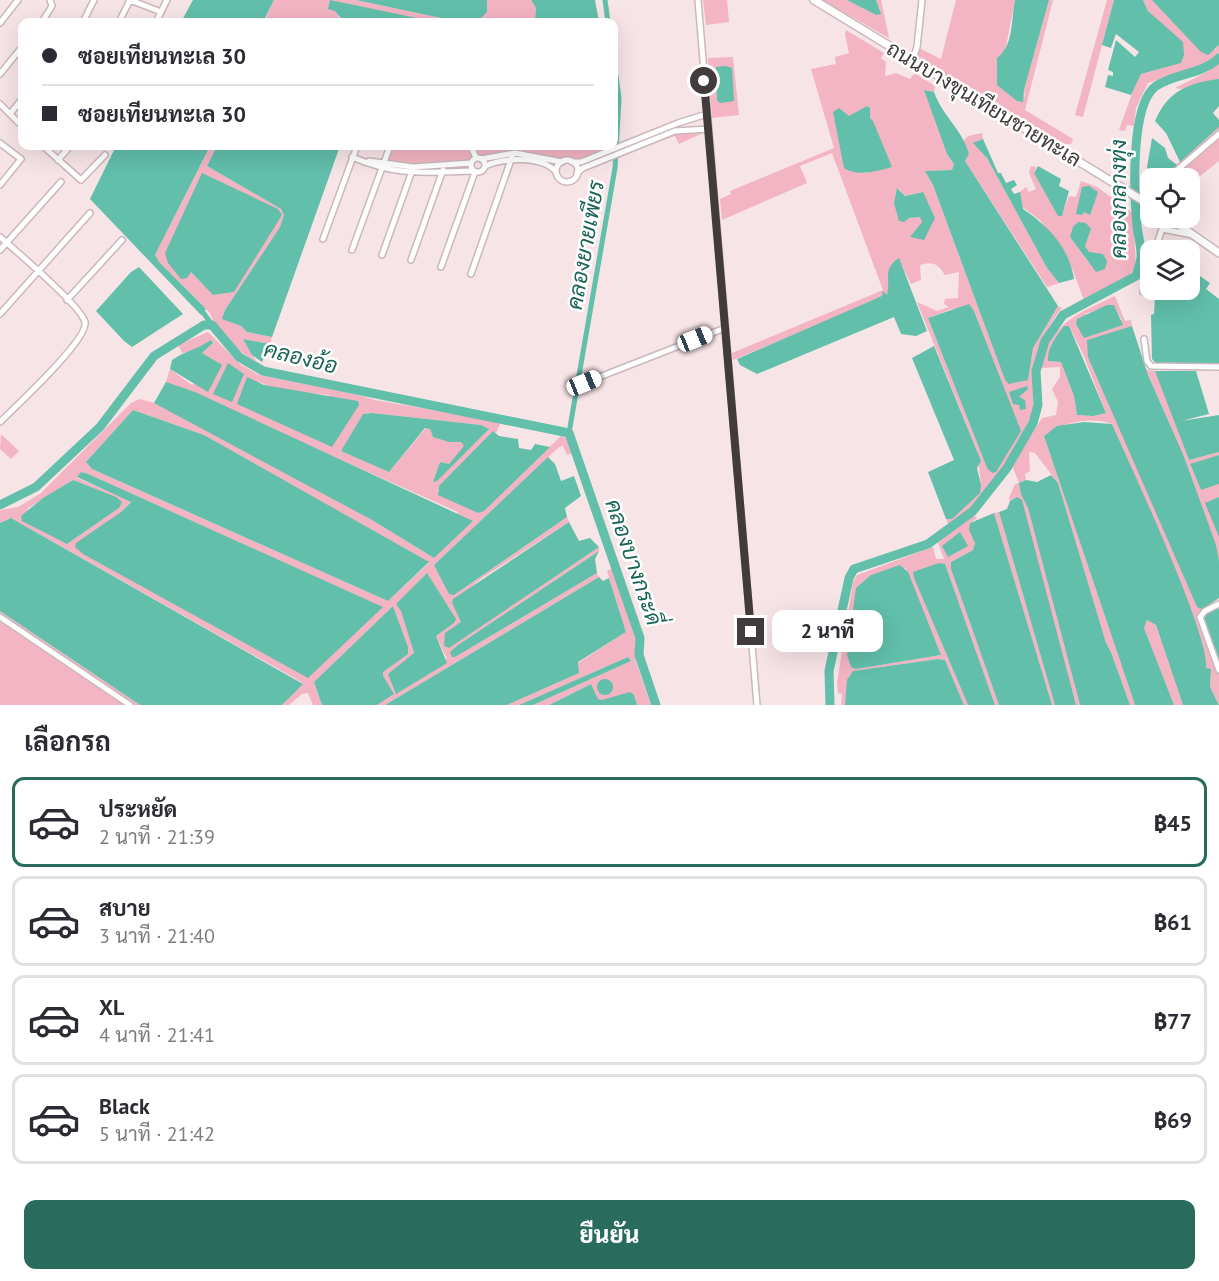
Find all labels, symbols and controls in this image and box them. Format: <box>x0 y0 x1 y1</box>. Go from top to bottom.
street label: ถนนบางขุนเทียนชายทะเล <box>881 35 1087 173</box>
text: ซอยเทียนทะเล 30 <box>78 42 246 70</box>
route start <box>690 67 717 94</box>
text: ซอยเทียนทะเล 30 <box>78 100 246 128</box>
water label: คลองกลางทุ่ง <box>1104 139 1134 259</box>
map controls <box>1140 168 1200 300</box>
button: locate <box>1140 168 1200 228</box>
water label: คลองยายเพียร <box>560 177 610 312</box>
button: layers <box>1140 240 1200 300</box>
car <box>675 324 715 354</box>
water label: คลองอ้อ <box>261 334 341 380</box>
car <box>564 368 604 398</box>
water label: คลองบางกระดี่ <box>599 493 674 632</box>
callout: 2 นาที <box>772 611 883 653</box>
route end <box>737 618 764 645</box>
text: 2 นาที <box>801 618 854 644</box>
text: เลือกรถ <box>24 724 111 758</box>
icon: car <box>27 795 81 849</box>
text: ประหยัด <box>99 795 177 823</box>
text: ฿45 <box>1154 809 1192 837</box>
text: 2 นาที · 21:39 <box>99 824 215 850</box>
icon: car <box>27 894 81 948</box>
text: สบาย <box>99 894 151 922</box>
text: ฿61 <box>1154 908 1192 936</box>
text: 3 นาที · 21:40 <box>99 923 215 949</box>
icon: car <box>27 993 81 1047</box>
text: XL <box>99 993 124 1021</box>
text: ฿77 <box>1154 1007 1192 1035</box>
text: 4 นาที · 21:41 <box>99 1022 215 1048</box>
icon: car <box>27 1092 81 1146</box>
text: Black <box>99 1092 150 1120</box>
text: ฿69 <box>1154 1106 1192 1134</box>
text: 5 นาที · 21:42 <box>99 1121 215 1147</box>
button: ยืนยัน <box>24 1200 1195 1269</box>

